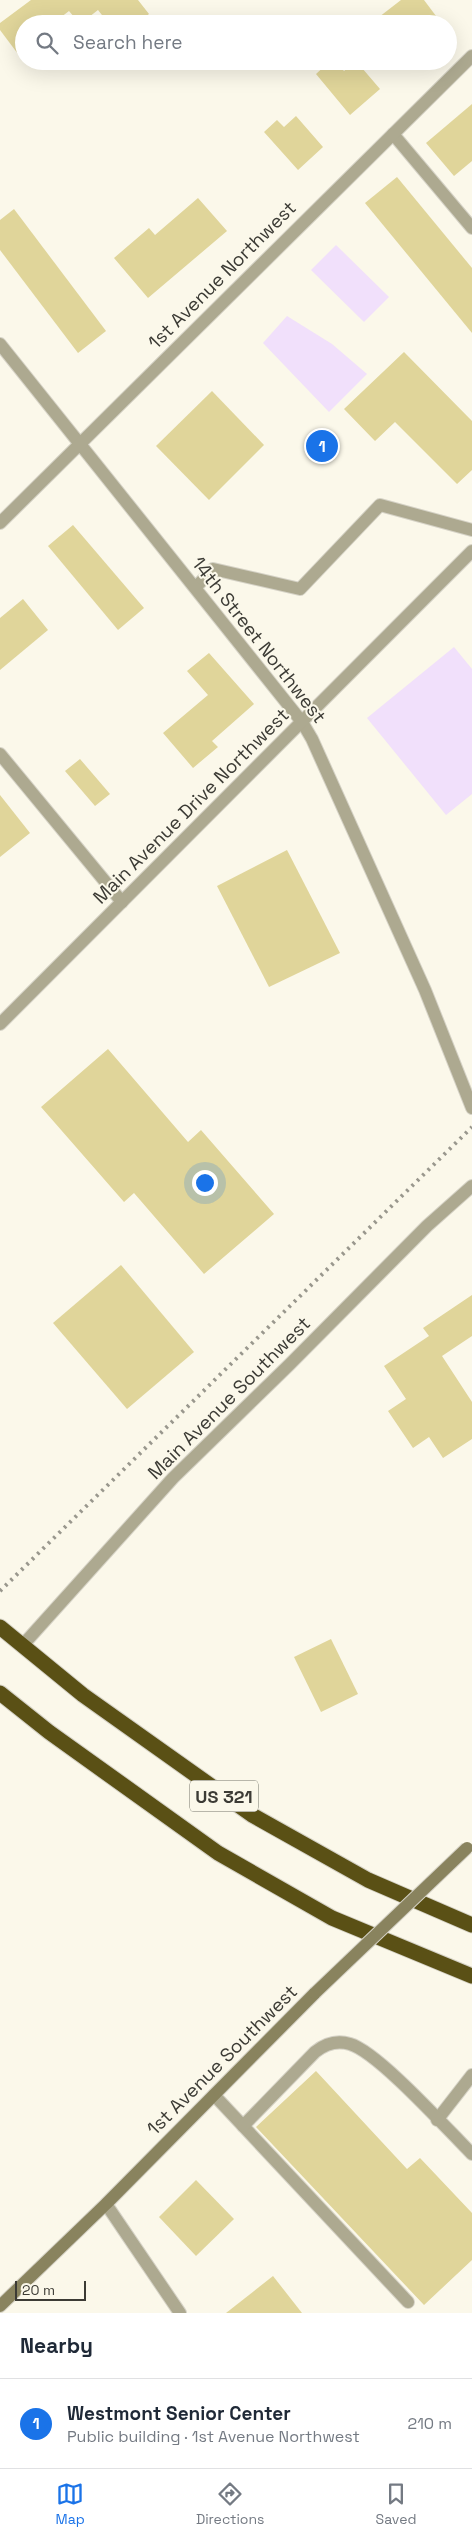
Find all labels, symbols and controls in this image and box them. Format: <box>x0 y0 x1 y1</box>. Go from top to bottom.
search box <box>15 15 457 70</box>
icon: search <box>33 29 61 57</box>
text: Search here <box>73 30 183 55</box>
street label: 1st Avenue Northwest <box>143 196 301 354</box>
pin: 1 <box>306 427 338 465</box>
street label: 14th Street Northwest <box>186 552 332 728</box>
street label: Main Avenue Drive Northwest <box>88 703 294 909</box>
your location <box>192 1170 218 1196</box>
street label: Main Avenue Southwest <box>142 1311 316 1485</box>
road number: US 321 <box>190 1780 258 1812</box>
street label: 1st Avenue Southwest <box>141 1979 303 2141</box>
scale bar <box>15 2278 86 2301</box>
text: 20 m <box>22 2281 55 2299</box>
text: Nearby <box>20 2332 93 2359</box>
text: Westmont Senior Center <box>67 2401 291 2426</box>
text: 1 <box>32 2413 40 2434</box>
text: 210 m <box>408 2413 452 2434</box>
text: Public building · 1st Avenue Northwest <box>67 2426 360 2447</box>
tab: Map <box>56 2480 85 2528</box>
tab: Directions <box>196 2480 264 2528</box>
tab: Saved <box>376 2480 416 2528</box>

